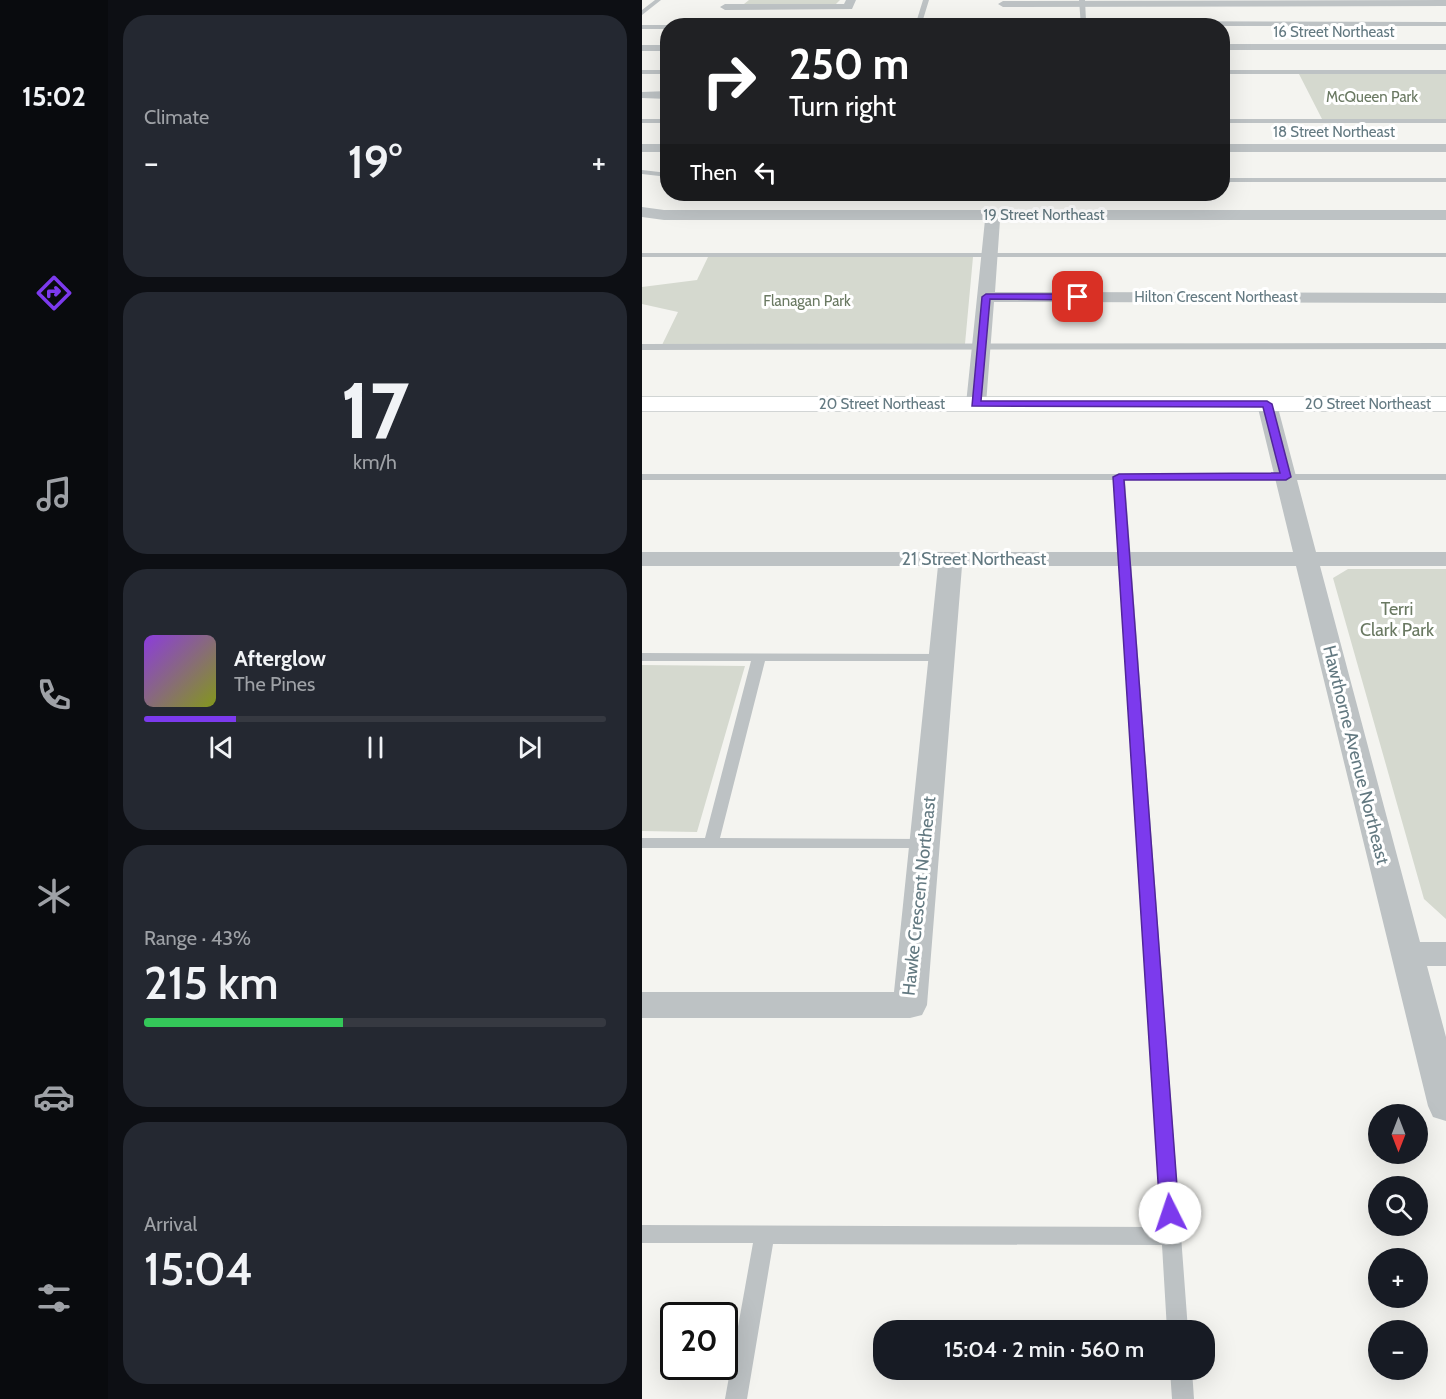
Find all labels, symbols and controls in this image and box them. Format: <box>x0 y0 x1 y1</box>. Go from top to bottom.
street label: 16 Street Northeast <box>1273 23 1395 41</box>
text: 250 m <box>789 38 909 90</box>
icon: right <box>690 42 768 120</box>
text: 15:02 <box>22 80 86 113</box>
park label: McQueen Park <box>1326 88 1418 106</box>
text: Turn right <box>789 90 896 123</box>
text: Climate <box>144 105 209 129</box>
street label: 18 Street Northeast <box>1273 123 1395 141</box>
text: 19° <box>348 135 402 189</box>
text: − <box>144 142 159 182</box>
text: + <box>591 142 606 182</box>
icon: left <box>749 156 782 189</box>
text: Then <box>690 159 737 186</box>
street label: 19 Street Northeast <box>983 206 1105 224</box>
pin <box>1052 271 1103 322</box>
icon: directions <box>33 272 75 314</box>
icon: arrive <box>1061 280 1094 313</box>
street label: Hilton Crescent Northeast <box>1134 288 1298 306</box>
park label: Flanagan Park <box>763 292 851 310</box>
text: 17 <box>341 363 409 458</box>
street label: 20 Street Northeast <box>819 395 945 413</box>
street label: 20 Street Northeast <box>1305 395 1431 413</box>
text: km/h <box>353 450 397 474</box>
icon: music <box>33 473 75 515</box>
street label: 21 Street Northeast <box>902 548 1046 570</box>
park label: Terri Clark Park <box>1360 598 1435 641</box>
street label: Hawthorne Avenue Northeast <box>1318 643 1394 867</box>
text: Afterglow <box>234 645 326 672</box>
text: The Pines <box>234 672 315 696</box>
icon: phone <box>33 674 75 716</box>
icon: previous <box>205 731 238 764</box>
icon: pause <box>359 731 392 764</box>
icon: next <box>513 731 546 764</box>
street label: Hawke Crescent Northeast <box>898 795 940 997</box>
icon: climate <box>33 875 75 917</box>
text: Range · 43% <box>144 926 251 950</box>
text: 215 km <box>144 956 278 1010</box>
icon: car <box>33 1076 75 1118</box>
north arrow <box>1368 1104 1428 1164</box>
map controls <box>1368 1104 1428 1380</box>
button: search <box>1368 1176 1428 1236</box>
position arrow <box>1138 1181 1202 1245</box>
text: Arrival <box>144 1212 197 1236</box>
text: 15:04 <box>144 1242 253 1296</box>
button: + <box>1368 1248 1428 1308</box>
icon: filters <box>33 1277 75 1319</box>
speed limit sign: 20 <box>660 1302 738 1380</box>
button: − <box>1368 1320 1428 1380</box>
text: 15:04 · 2 min · 560 m <box>944 1336 1144 1363</box>

